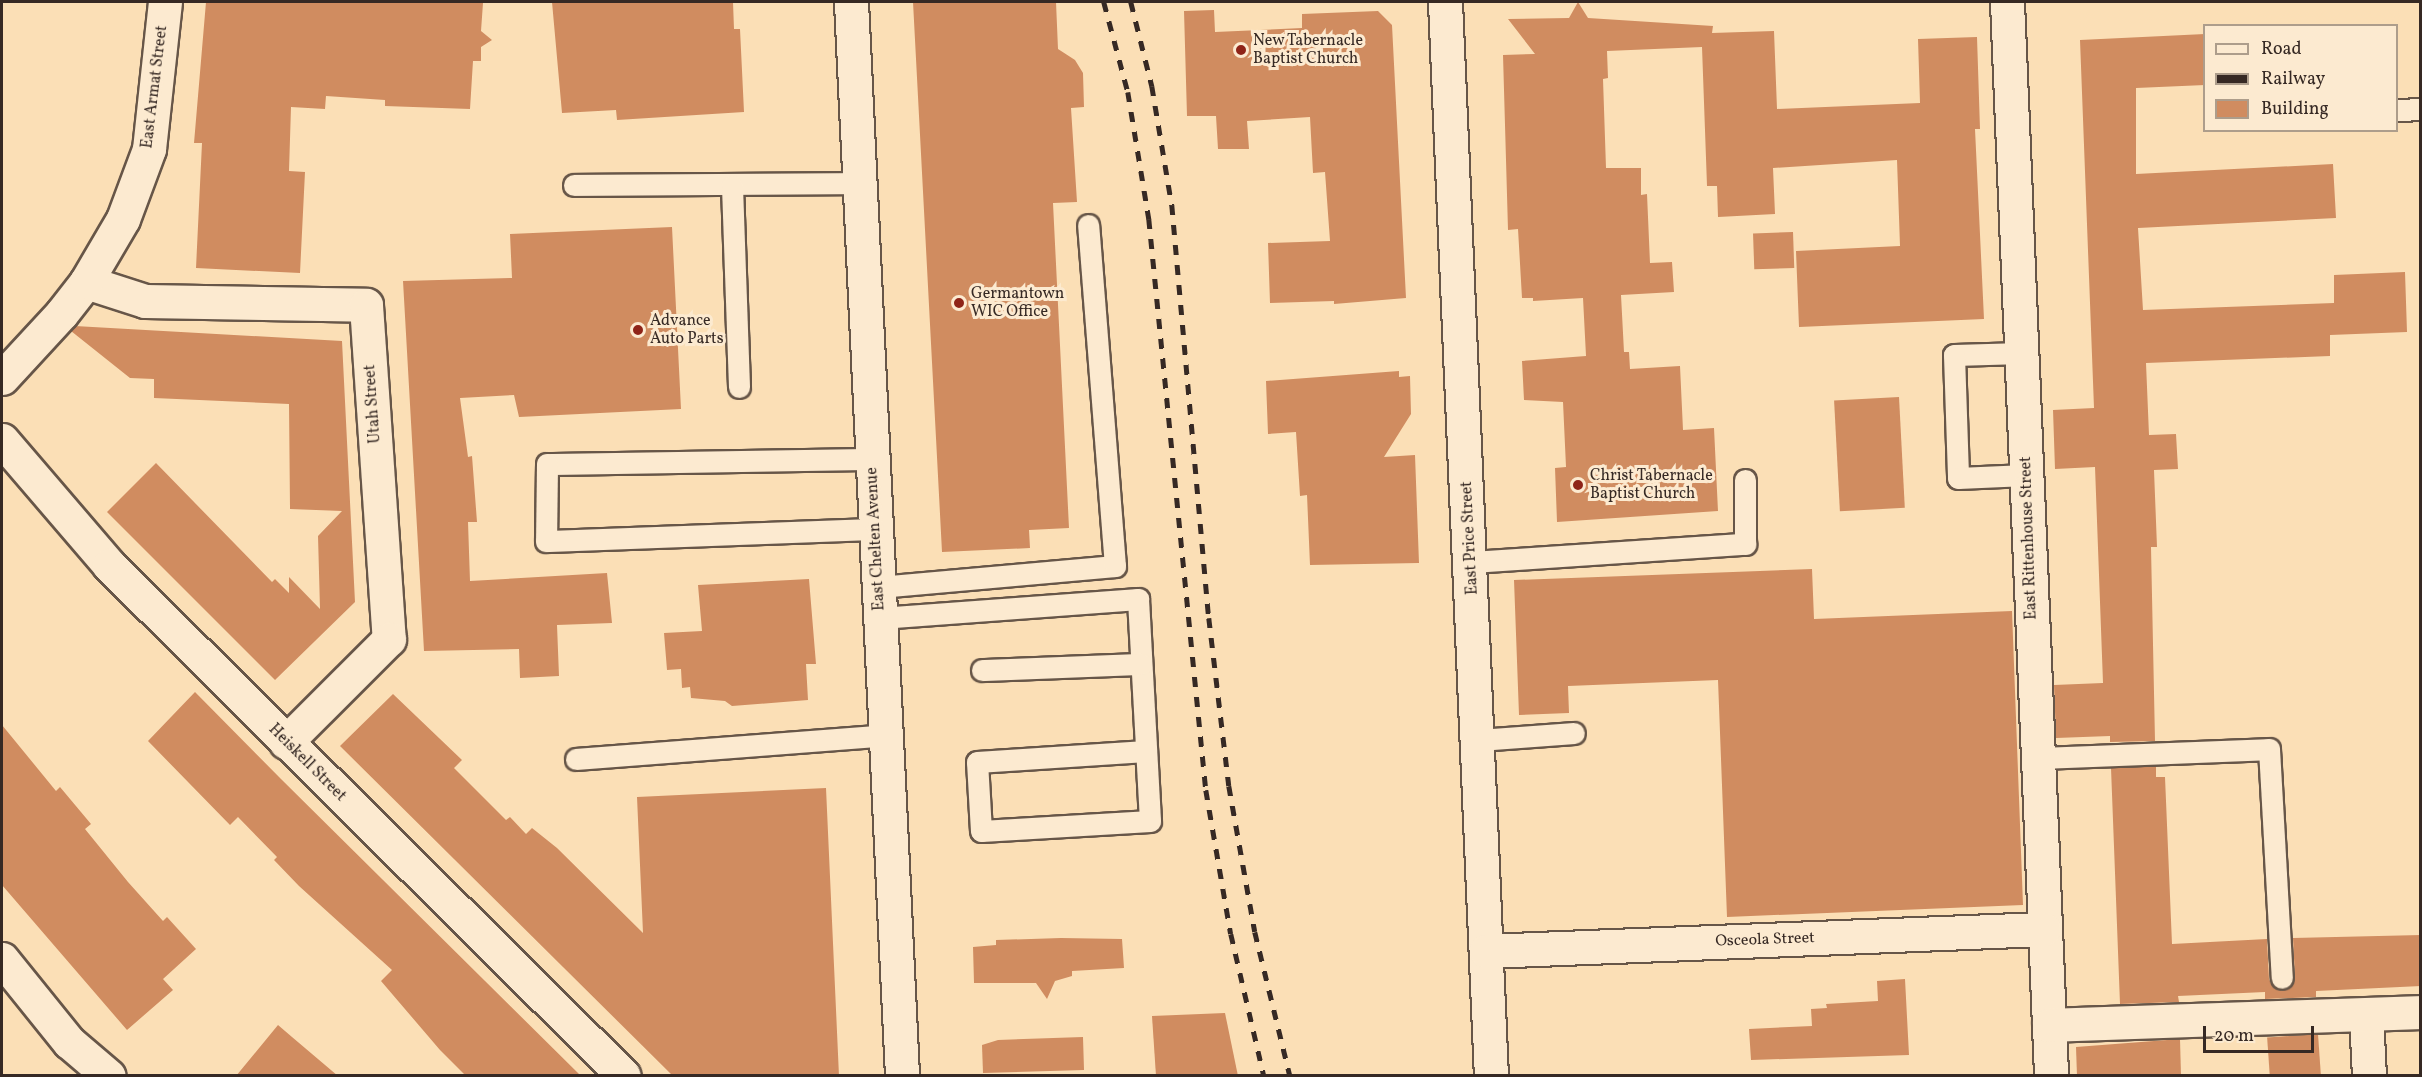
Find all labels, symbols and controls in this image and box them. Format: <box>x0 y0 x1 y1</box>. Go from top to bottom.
street label: East Armat Street <box>138 24 172 150</box>
legend <box>2203 24 2398 132</box>
place label: New Tabernacle Baptist Church <box>1253 31 1364 69</box>
text: Road <box>2261 37 2302 62</box>
marker: New Tabernacle Baptist Church <box>1234 43 1248 57</box>
text: Railway <box>2261 67 2325 92</box>
text: Building <box>2261 97 2329 122</box>
place label: Germantown WIC Office <box>971 284 1064 322</box>
marker: Germantown WIC Office <box>952 296 966 310</box>
place label: Advance Auto Parts <box>650 311 724 349</box>
marker: Advance Auto Parts <box>631 323 645 337</box>
street label: Utah Street <box>361 364 385 444</box>
street label: East Rittenhouse Street <box>2017 456 2041 620</box>
place label: Christ Tabernacle Baptist Church <box>1590 466 1713 504</box>
street label: East Chelten Avenue <box>863 467 889 611</box>
marker: Christ Tabernacle Baptist Church <box>1571 478 1585 492</box>
street label: East Price Street <box>1457 481 1483 595</box>
street label: Heiskell Street <box>264 720 350 806</box>
street label: Osceola Street <box>1715 929 1815 951</box>
scale bar <box>2206 1014 2317 1052</box>
text: 20 m <box>2214 1024 2254 1049</box>

